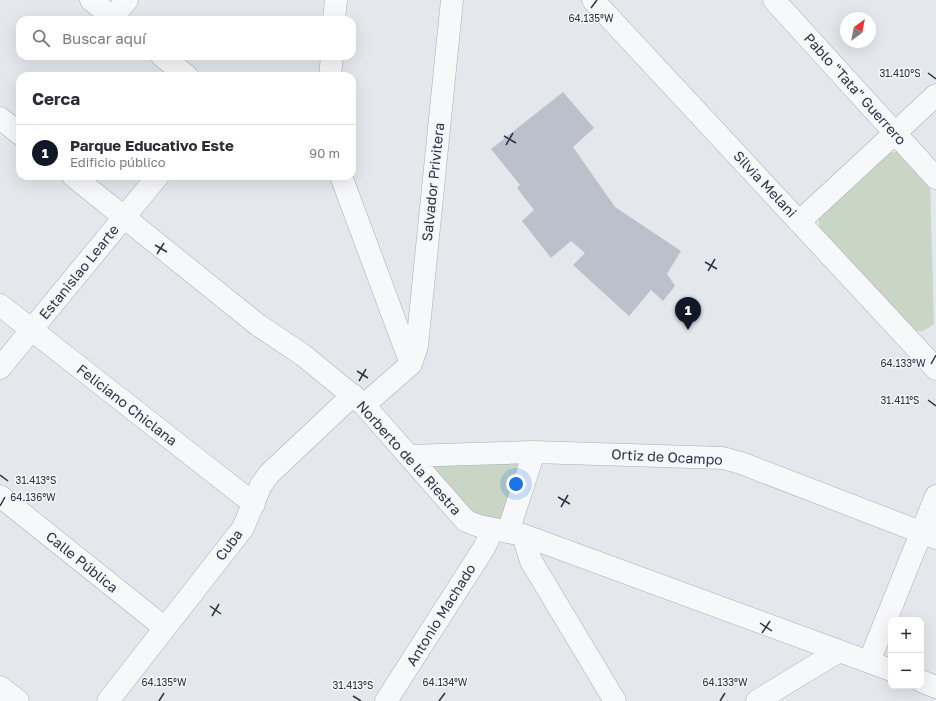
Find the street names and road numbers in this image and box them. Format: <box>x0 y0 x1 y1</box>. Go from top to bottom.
street label: Pablo "Tata" Guerrero <box>801 29 910 148</box>
street label: Salvador Privitera <box>418 122 447 242</box>
street label: Silvia Melani <box>730 147 801 220</box>
street label: Estanislao Learte <box>35 221 122 322</box>
street label: Feliciano Chiclana <box>74 360 181 449</box>
street label: Norberto de la Riestra <box>353 397 465 518</box>
street label: Ortiz de Ocampo <box>611 445 723 468</box>
street label: Cuba <box>211 526 246 564</box>
street label: Calle Pública <box>43 527 122 596</box>
street label: Antonio Machado <box>402 561 479 669</box>

